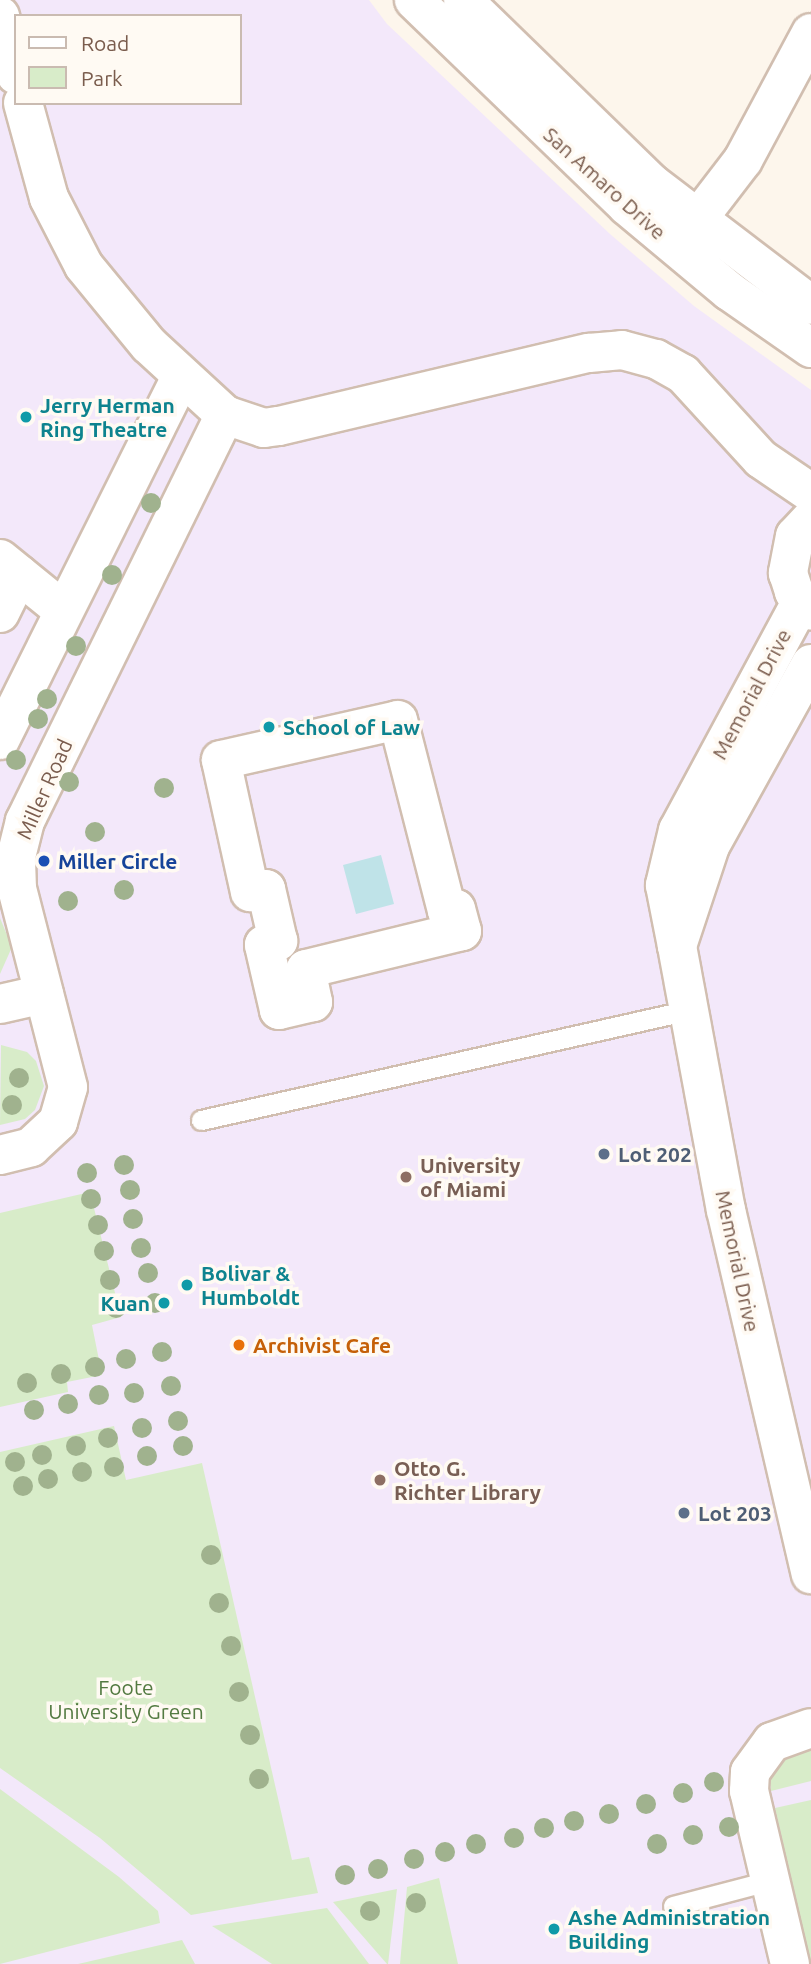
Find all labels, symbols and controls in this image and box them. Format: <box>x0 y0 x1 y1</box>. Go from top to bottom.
legend <box>14 14 242 105</box>
text: Road <box>81 31 129 55</box>
text: Park <box>81 66 123 90</box>
street label: San Amaro Drive <box>539 121 671 245</box>
place label: Jerry Herman Ring Theatre <box>40 392 175 442</box>
marker: Jerry Herman Ring Theatre <box>18 409 34 425</box>
street label: Memorial Drive <box>706 624 796 764</box>
place label: School of Law <box>283 714 420 740</box>
marker: School of Law <box>261 719 277 735</box>
street label: Miller Road <box>11 735 77 843</box>
place label: Miller Circle <box>58 848 177 874</box>
marker: Miller Circle <box>36 853 52 869</box>
place label: Lot 202 <box>618 1141 692 1167</box>
marker: Lot 202 <box>596 1146 612 1162</box>
place label: University of Miami <box>420 1152 520 1202</box>
marker: University of Miami <box>398 1169 414 1185</box>
street label: Memorial Drive <box>711 1188 765 1334</box>
place label: Bolivar & Humboldt <box>201 1260 300 1310</box>
marker: Bolivar & Humboldt <box>179 1277 195 1293</box>
place label: Kuan <box>101 1290 150 1316</box>
marker: Kuan <box>156 1295 172 1311</box>
place label: Archivist Cafe <box>253 1332 391 1358</box>
marker: Archivist Cafe <box>231 1337 247 1353</box>
place label: Otto G. Richter Library <box>394 1455 541 1505</box>
marker: Otto G. Richter Library <box>372 1472 388 1488</box>
place label: Lot 203 <box>698 1500 772 1526</box>
marker: Lot 203 <box>676 1505 692 1521</box>
park label: Foote University Green <box>48 1674 204 1724</box>
place label: Ashe Administration Building <box>568 1904 770 1954</box>
marker: Ashe Administration Building <box>546 1921 562 1937</box>

